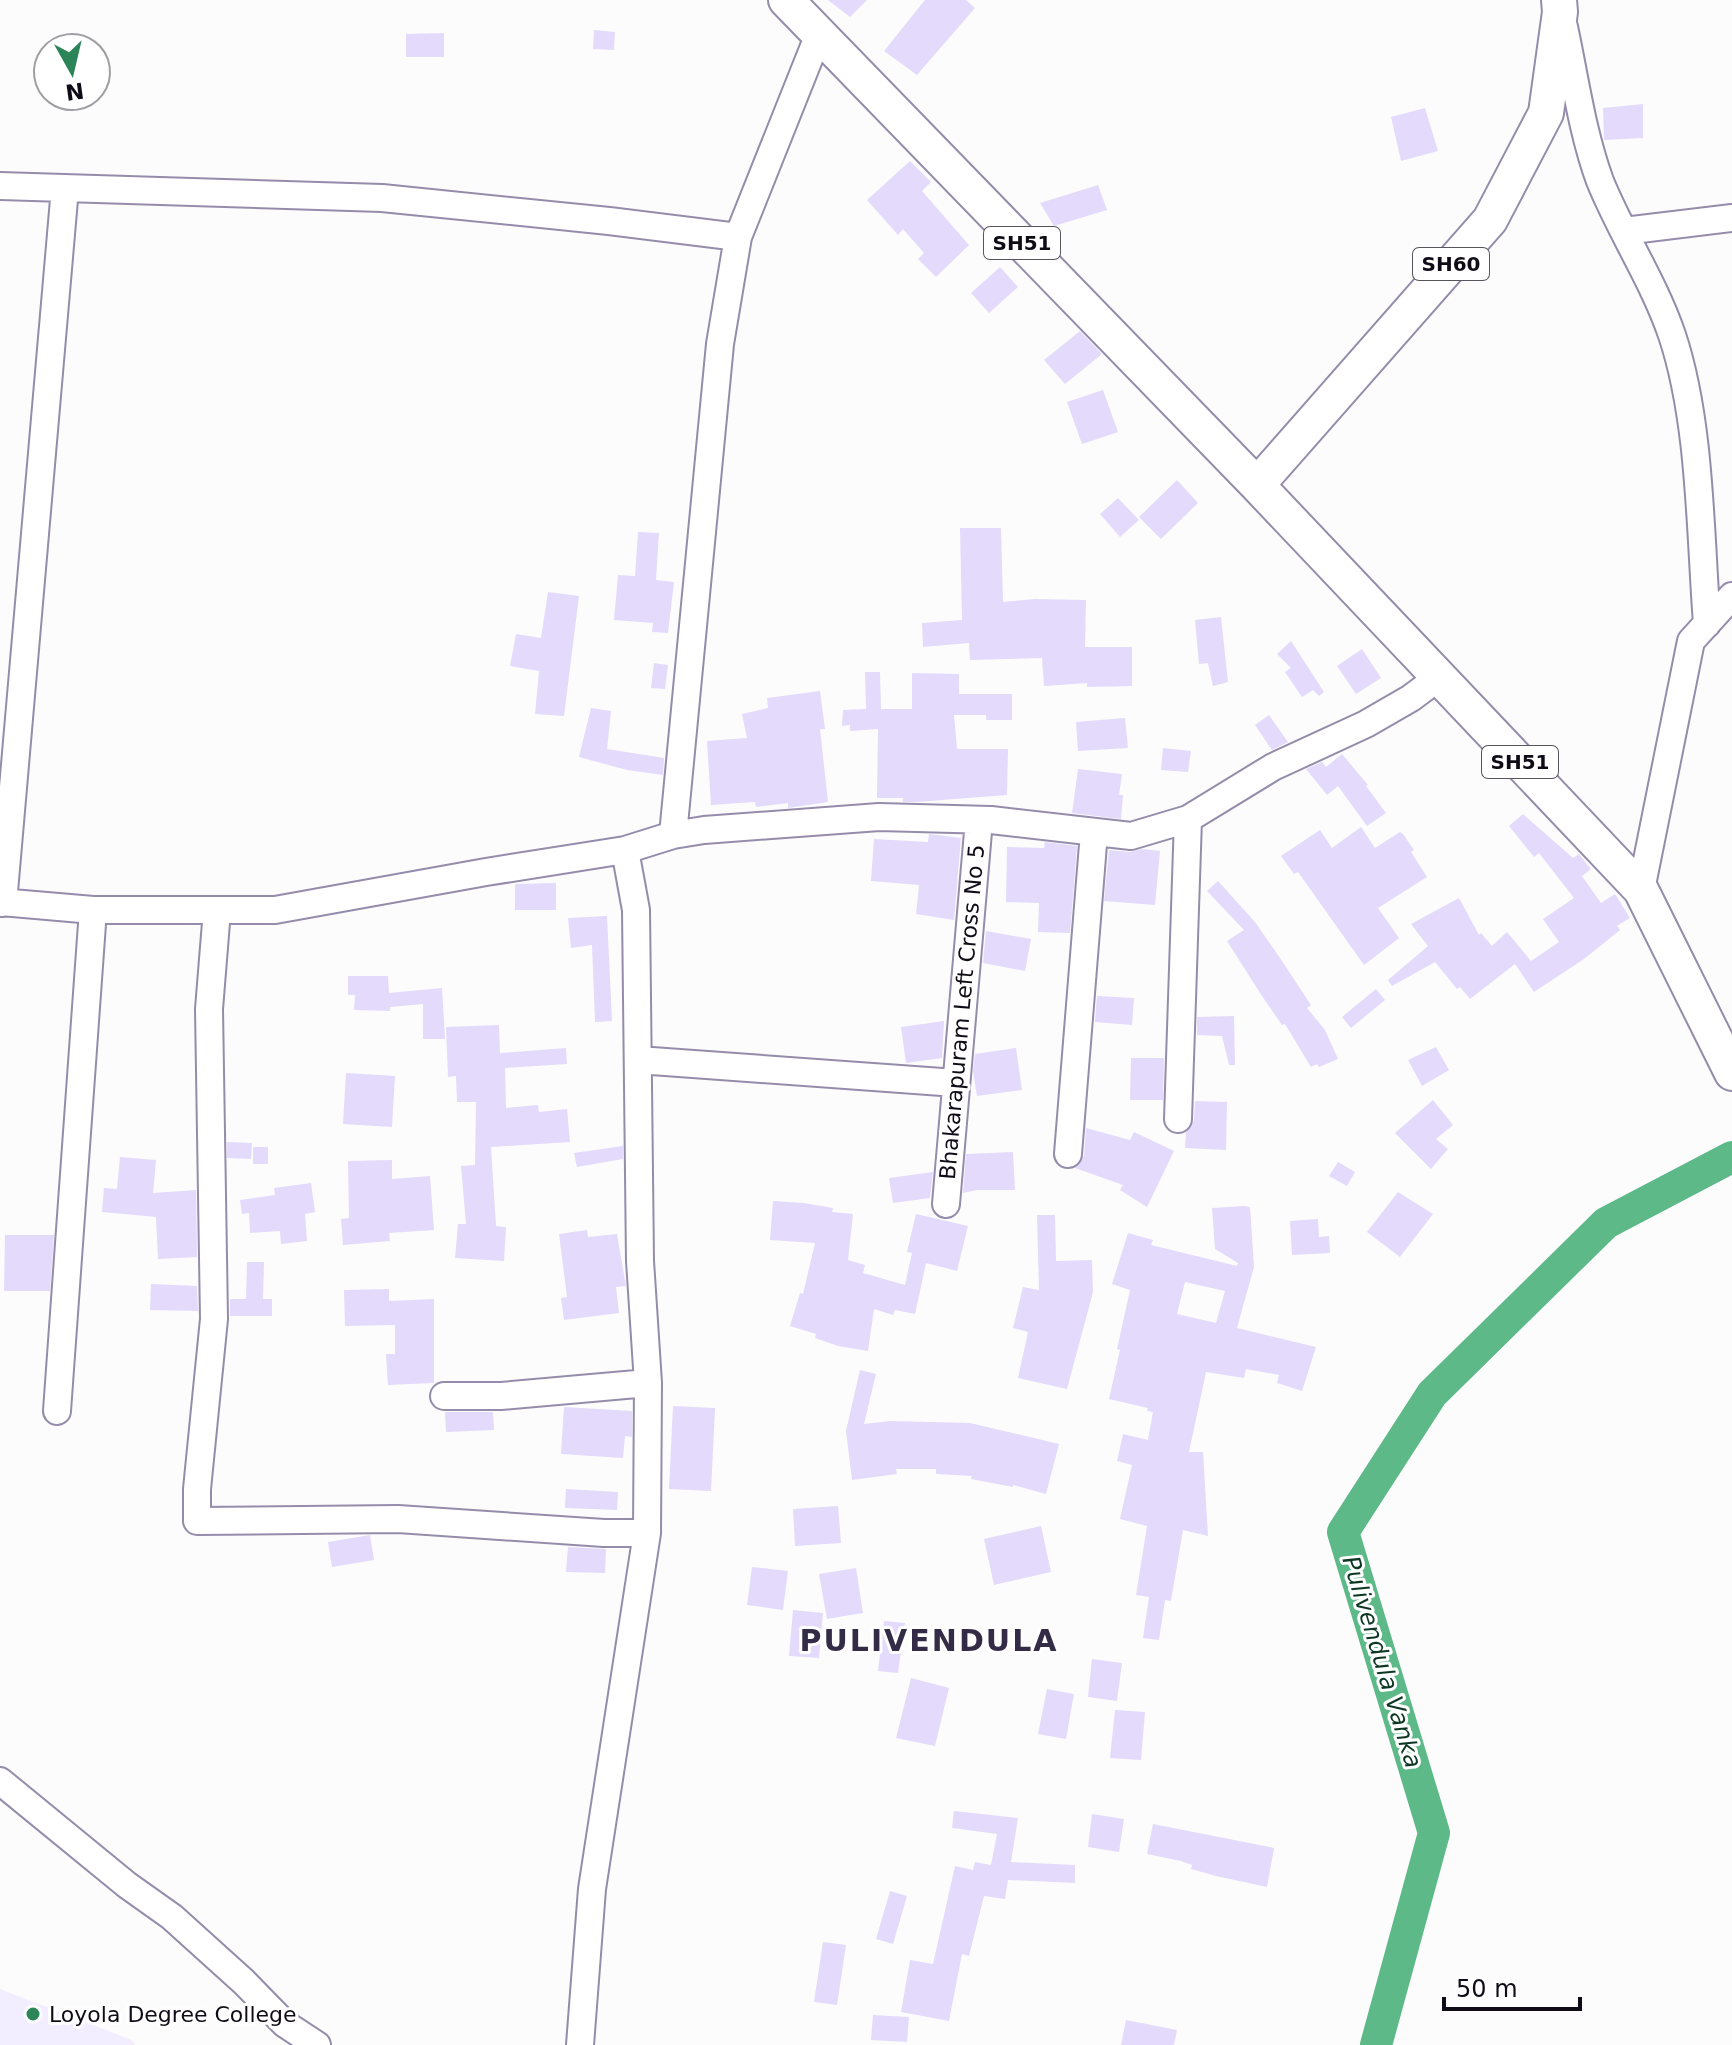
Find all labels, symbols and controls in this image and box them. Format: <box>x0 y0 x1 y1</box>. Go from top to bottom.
north arrow <box>32 32 112 112</box>
text: N <box>64 78 86 105</box>
road number: SH51 <box>984 227 1060 259</box>
road number: SH60 <box>1413 248 1489 280</box>
road number: SH51 <box>1482 746 1558 778</box>
street label: Bhakarapuram Left Cross No 5 <box>935 843 989 1181</box>
water label: Pulivendula Vanka <box>1336 1553 1428 1771</box>
district label: PULIVENDULA <box>799 1623 1059 1658</box>
scale bar <box>1444 1961 1580 2011</box>
text: 50 m <box>1456 1975 1518 2003</box>
place label: Loyola Degree College <box>49 2002 297 2027</box>
marker: Loyola Degree College <box>24 2005 42 2023</box>

